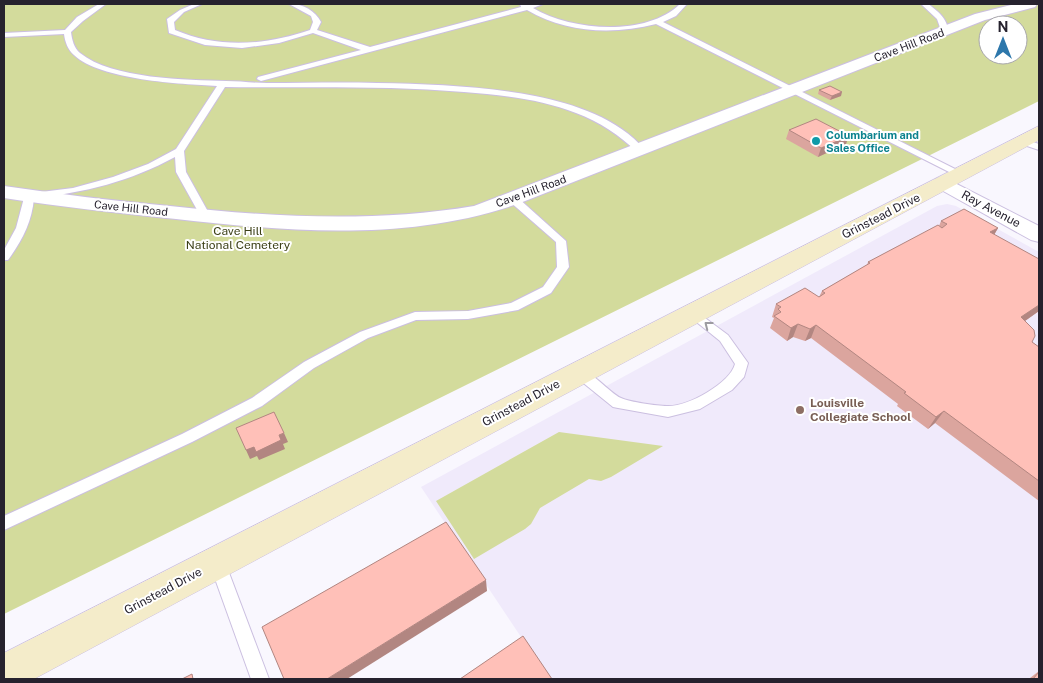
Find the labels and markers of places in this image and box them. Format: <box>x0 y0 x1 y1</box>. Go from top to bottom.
place label: Columbarium and Sales Office <box>826 129 919 154</box>
marker: Columbarium and Sales Office <box>810 135 822 147</box>
place label: Louisville Collegiate School <box>810 396 911 424</box>
marker: Louisville Collegiate School <box>794 404 806 416</box>

